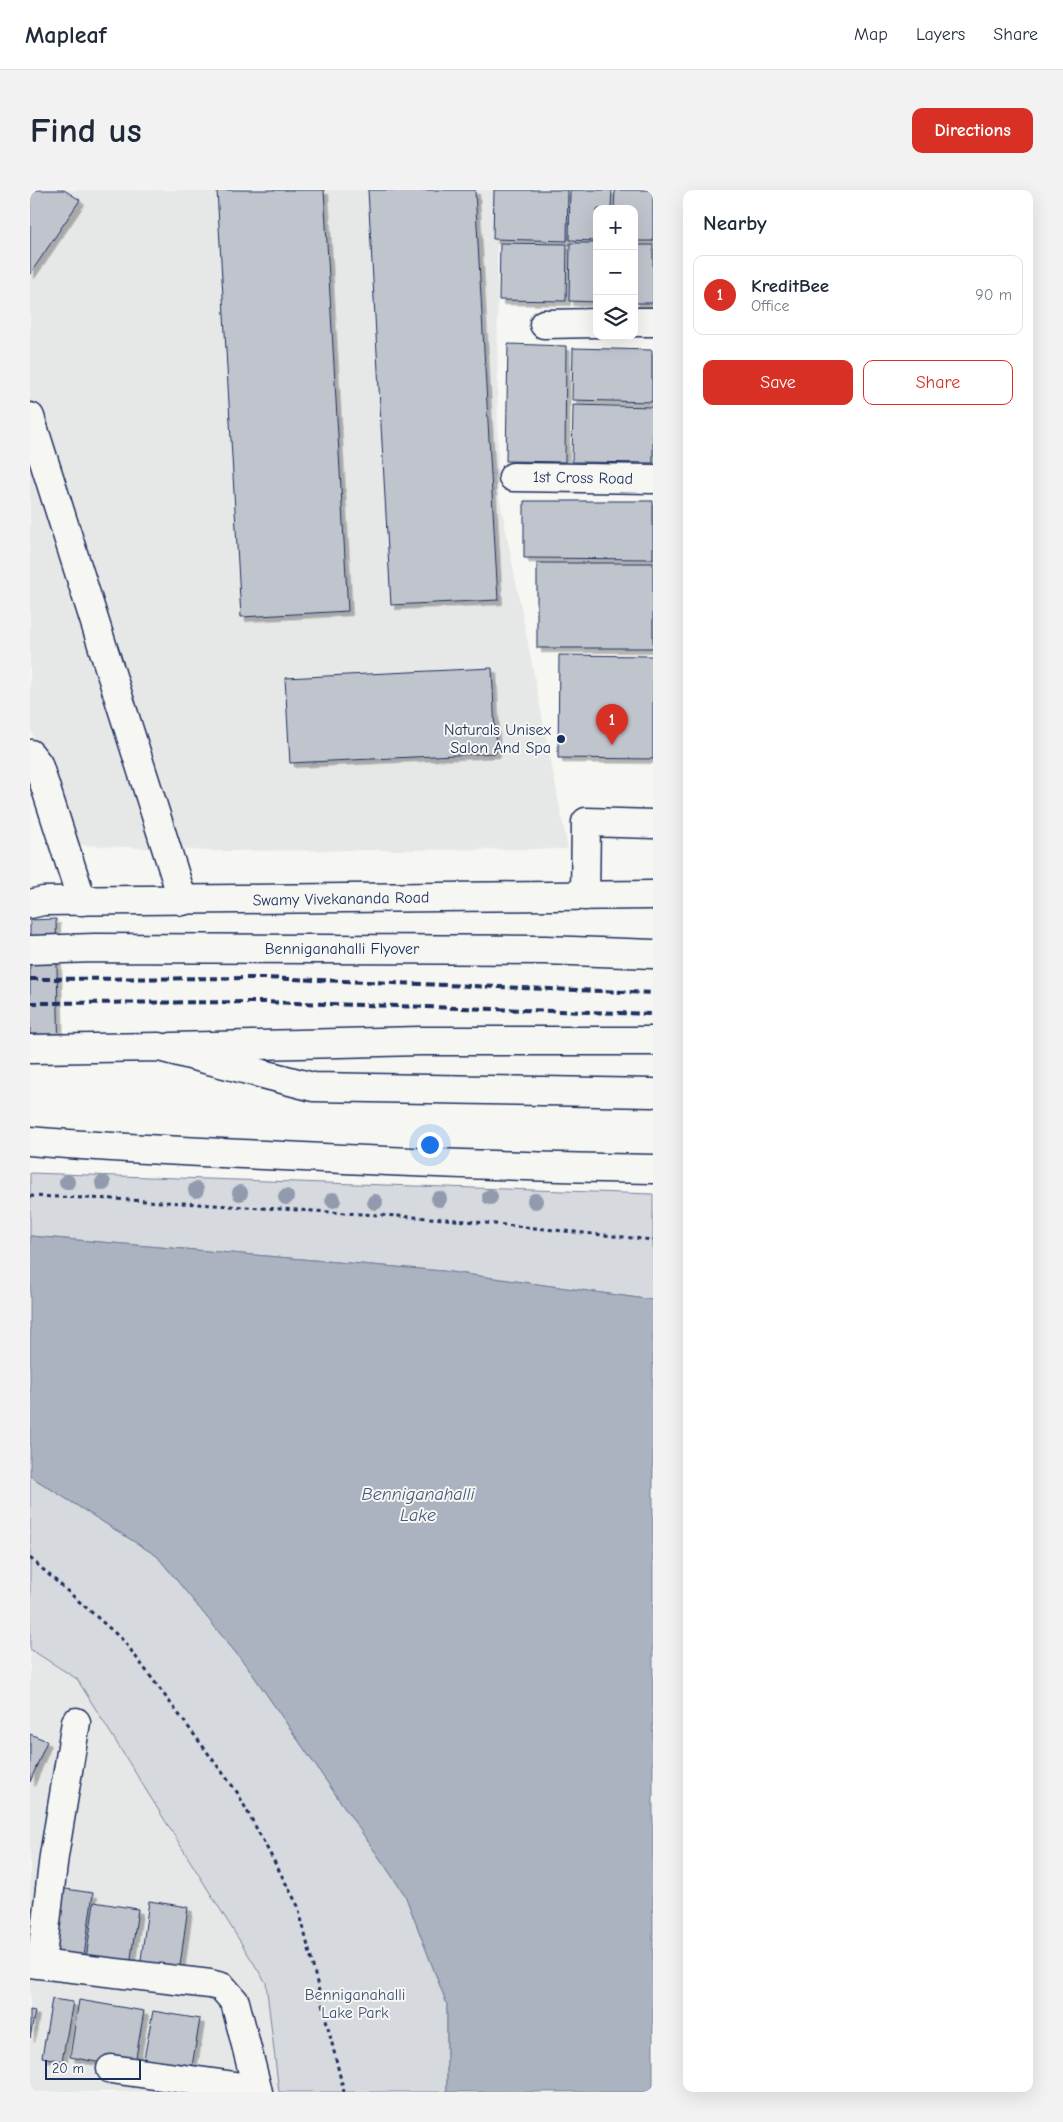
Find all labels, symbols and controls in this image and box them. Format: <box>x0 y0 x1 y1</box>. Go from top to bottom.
text: Mapleaf <box>25 21 106 49</box>
text: Map <box>854 24 888 45</box>
text: Layers <box>916 24 965 45</box>
text: Share <box>993 24 1038 45</box>
button: Directions <box>912 108 1033 153</box>
text: Find us <box>30 110 142 151</box>
map controls <box>593 205 638 340</box>
button: + <box>593 205 638 250</box>
text: Nearby <box>703 211 767 235</box>
button: − <box>593 250 638 295</box>
text: KreditBee <box>751 275 829 297</box>
text: 1 <box>717 286 723 304</box>
text: 90 m <box>975 286 1012 304</box>
button: layers <box>593 295 638 340</box>
text: Office <box>751 297 790 315</box>
button: Save <box>703 360 853 405</box>
button: Share <box>863 360 1013 405</box>
street label: 1st Cross Road <box>533 468 633 488</box>
pin: 1 <box>596 704 628 745</box>
place label: Naturals Unisex Salon And Spa <box>444 721 551 757</box>
marker: Naturals Unisex Salon And Spa <box>555 733 567 745</box>
street label: Swamy Vivekananda Road <box>252 888 430 910</box>
street label: Benniganahalli Flyover <box>265 940 420 958</box>
your location <box>417 1132 443 1158</box>
water label: Benniganahalli Lake <box>361 1484 475 1526</box>
park label: Benniganahalli Lake Park <box>305 1986 405 2022</box>
scale bar <box>45 2057 141 2080</box>
text: 20 m <box>52 2060 84 2077</box>

